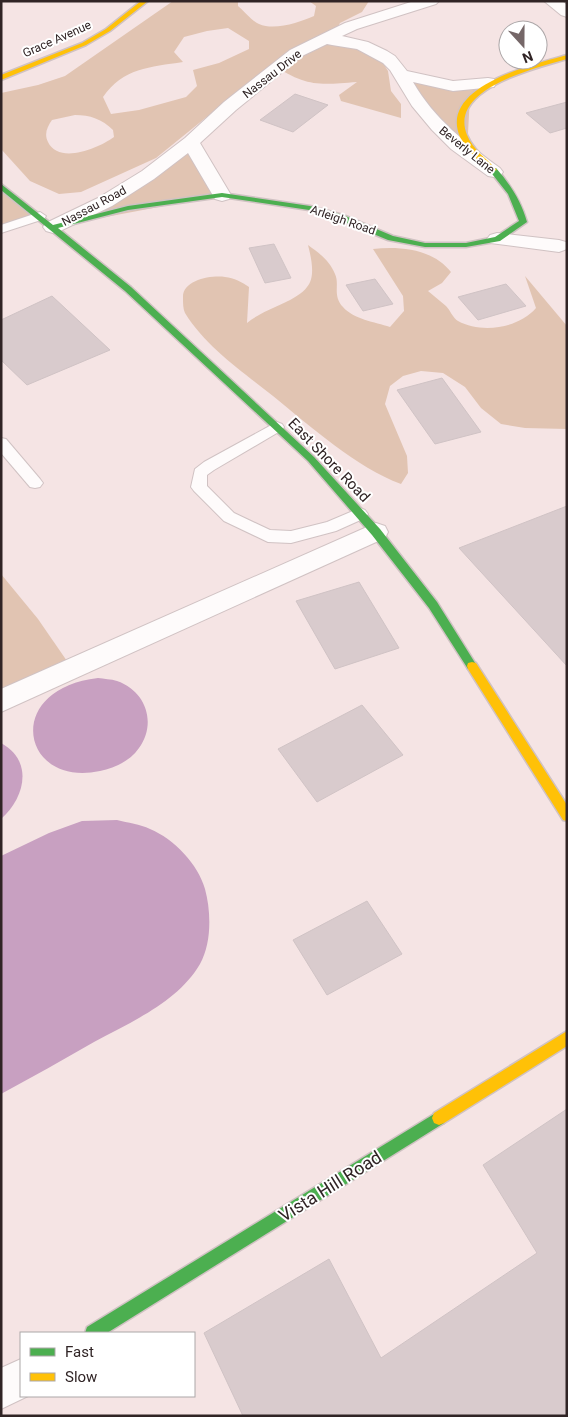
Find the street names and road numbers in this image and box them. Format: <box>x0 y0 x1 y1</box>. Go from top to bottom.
street label: Grace Avenue <box>21 18 93 60</box>
street label: Nassau Drive <box>240 47 304 101</box>
street label: Beverly Lane <box>436 123 498 177</box>
street label: Nassau Road <box>59 183 129 229</box>
street label: Arleigh Road <box>309 202 377 238</box>
street label: East Shore Road <box>284 414 374 506</box>
street label: Vista Hill Road <box>275 1146 385 1226</box>

